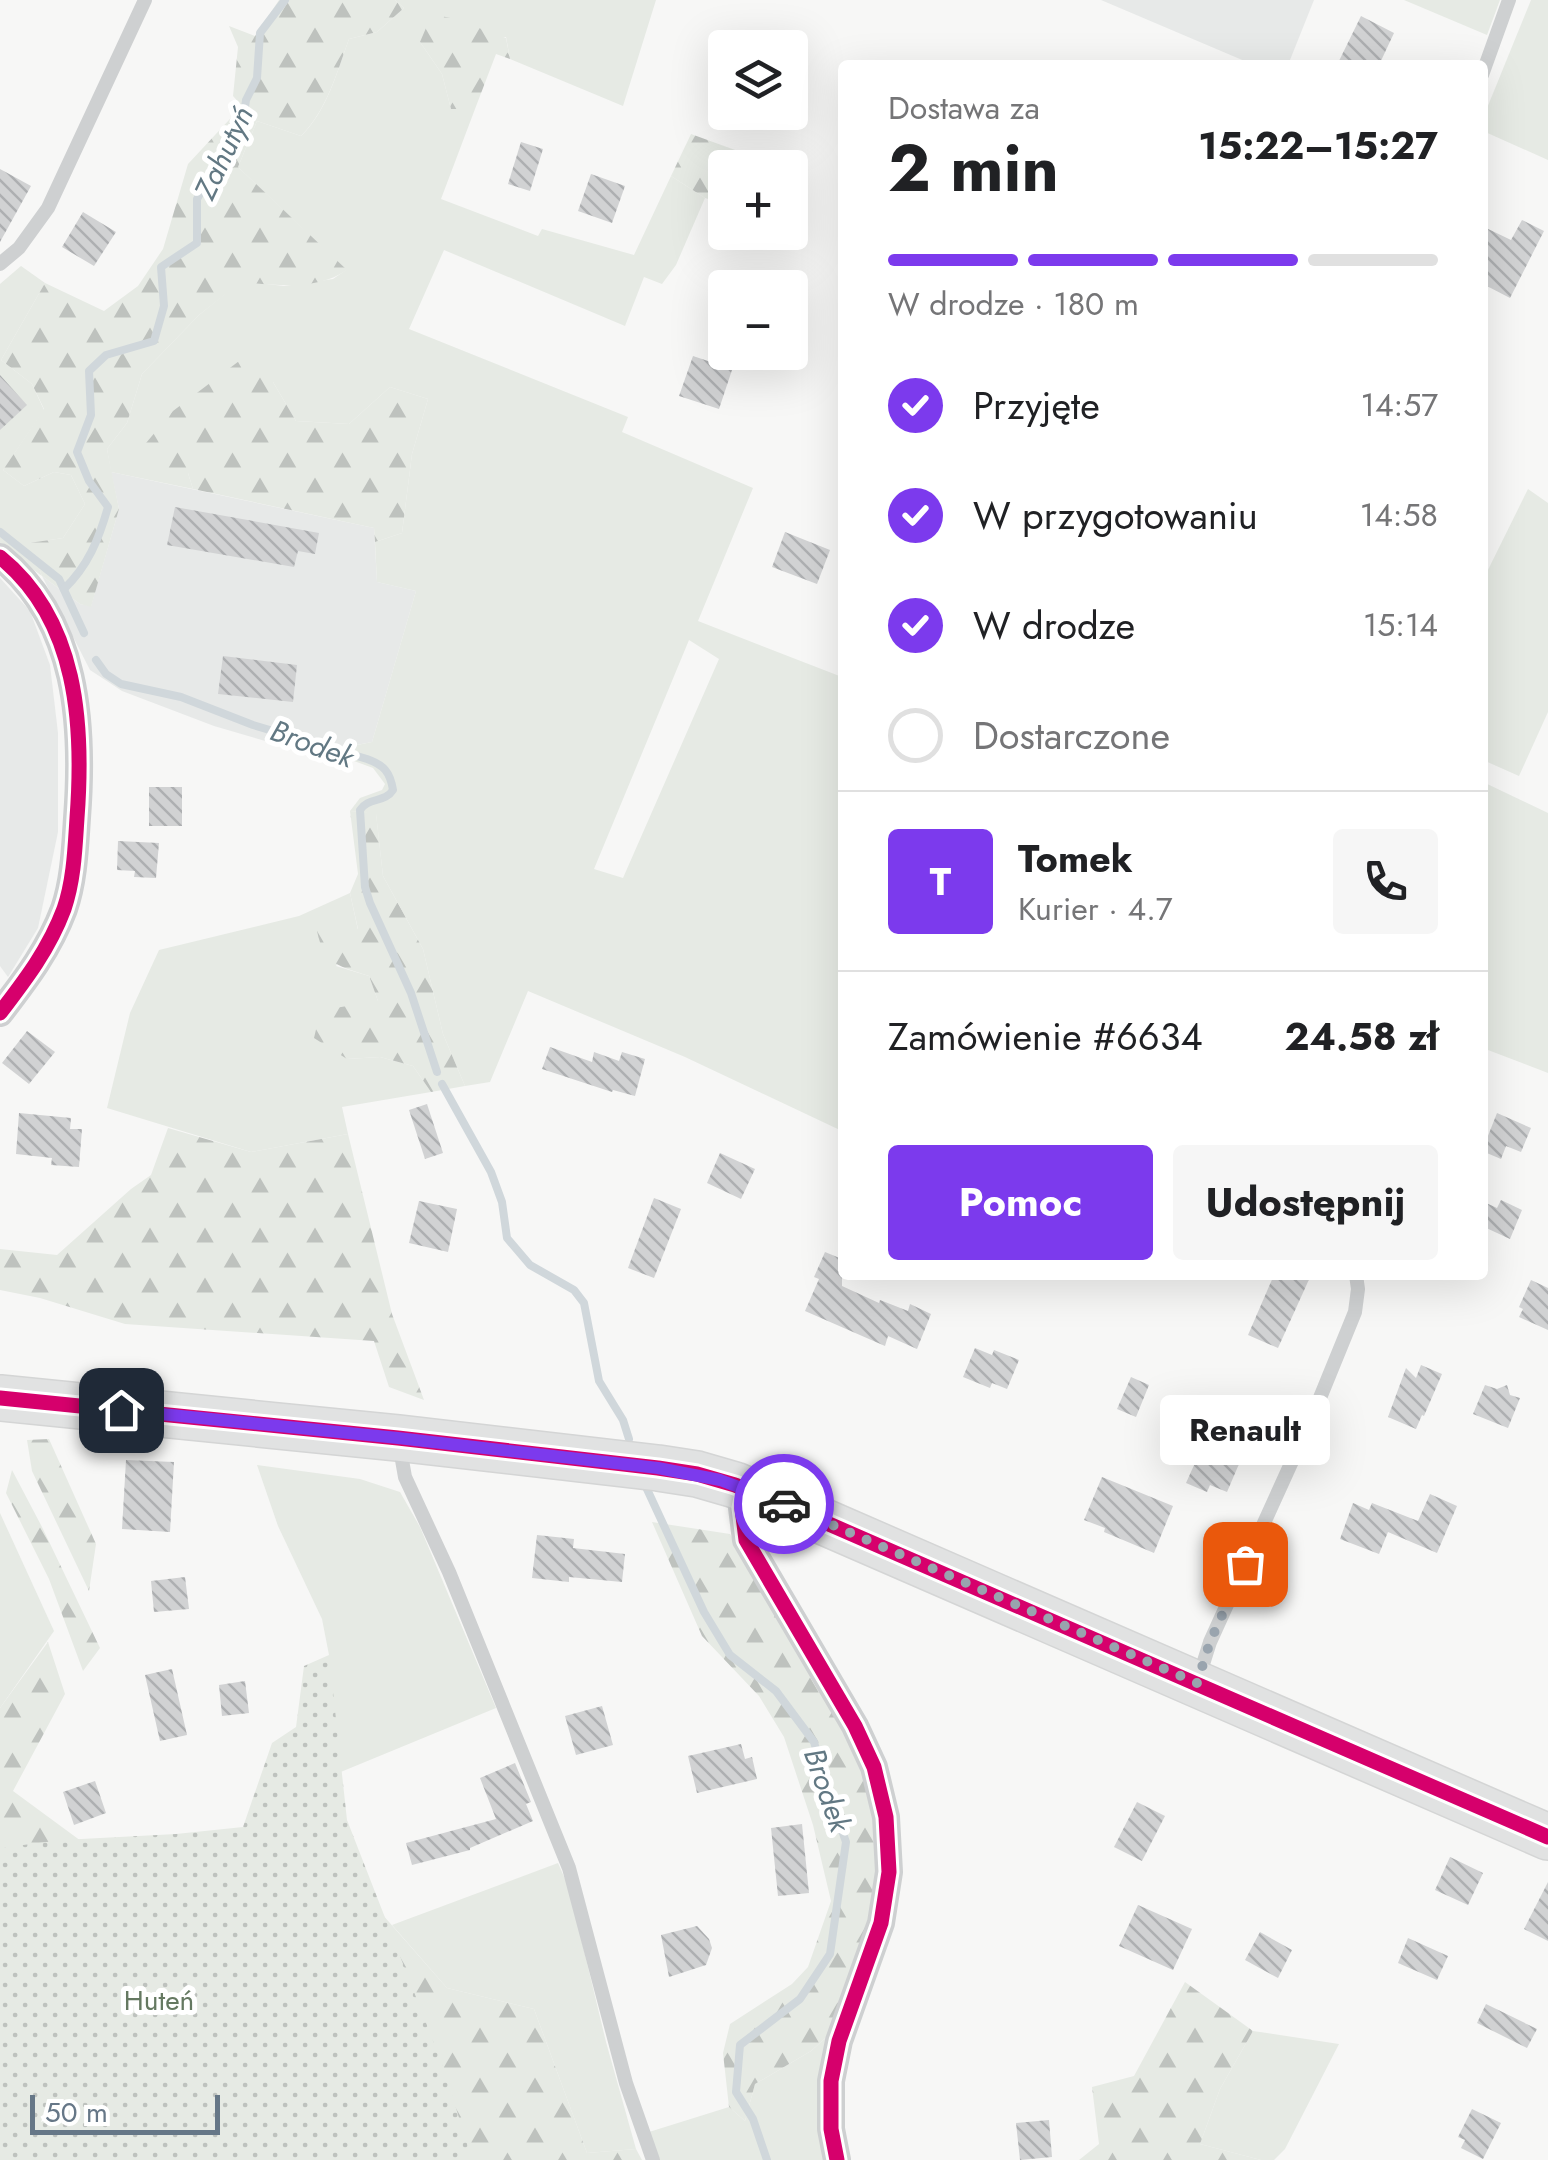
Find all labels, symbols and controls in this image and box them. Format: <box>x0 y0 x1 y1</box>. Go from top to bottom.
map controls <box>708 30 808 370</box>
button: layers <box>708 30 808 130</box>
text: Dostawa za <box>888 85 1040 131</box>
water label: Zahutyń <box>183 99 264 207</box>
text: 15:22–15:27 <box>1198 118 1438 173</box>
text: 2 min <box>888 121 1059 215</box>
button: + <box>708 150 808 250</box>
button: − <box>708 270 808 370</box>
text: W drodze · 180 m <box>888 281 1139 327</box>
icon: check <box>888 378 943 433</box>
text: Przyjęte <box>973 378 1100 433</box>
text: 14:57 <box>1360 382 1438 428</box>
icon: check <box>888 488 943 543</box>
text: W przygotowaniu <box>973 488 1258 543</box>
text: 14:58 <box>1360 492 1438 538</box>
icon: check <box>888 598 943 653</box>
text: W drodze <box>973 598 1135 653</box>
text: 15:14 <box>1363 602 1438 648</box>
text: Dostarczone <box>973 708 1170 763</box>
water label: Brodek <box>264 709 361 779</box>
button: phone <box>1333 829 1438 934</box>
text: Tomek <box>1018 831 1133 886</box>
text: T <box>930 854 951 909</box>
text: Kurier · 4.7 <box>1018 886 1173 932</box>
text: Zamówienie #6634 <box>888 1009 1203 1064</box>
text: 24.58 zł <box>1284 1009 1438 1064</box>
button: Pomoc <box>888 1145 1153 1260</box>
button: Udostępnij <box>1173 1145 1438 1260</box>
pin <box>79 1368 164 1453</box>
icon: home <box>94 1383 149 1438</box>
callout: Renault <box>1160 1394 1330 1464</box>
text: Renault <box>1189 1407 1301 1453</box>
courier <box>734 1454 834 1554</box>
icon: car <box>757 1477 812 1532</box>
pin <box>1203 1522 1288 1607</box>
icon: bag <box>1218 1537 1273 1592</box>
water label: Brodek <box>793 1742 862 1839</box>
park label: Huteń <box>124 1980 194 2021</box>
scale bar <box>30 2090 220 2134</box>
text: 50 m <box>45 2092 108 2133</box>

